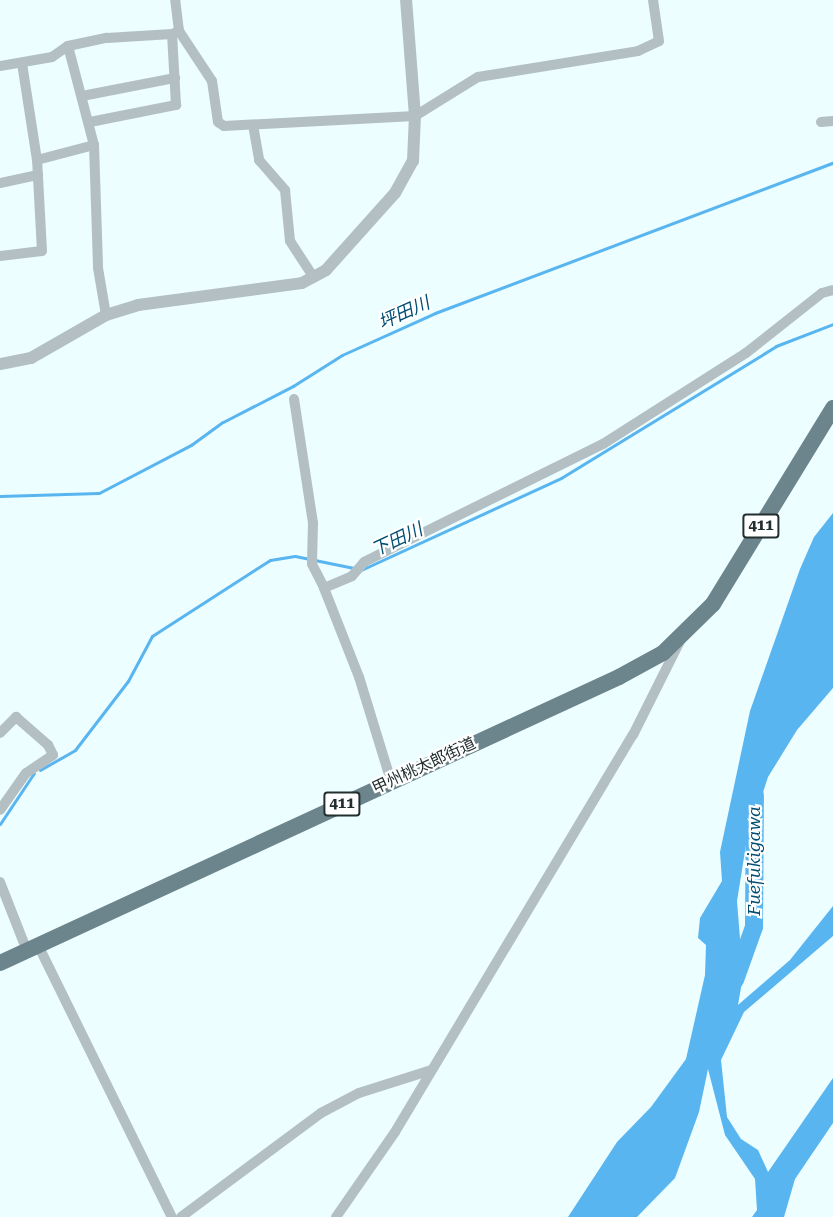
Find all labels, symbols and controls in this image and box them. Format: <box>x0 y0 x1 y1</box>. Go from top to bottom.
water label: 坪田川 <box>375 292 433 334</box>
road number: 411 <box>742 514 780 538</box>
water label: 下田川 <box>368 519 426 561</box>
street label: 甲州桃太郎街道 <box>369 734 479 798</box>
road number: 411 <box>322 792 362 816</box>
water label: Fuefukigawa <box>743 806 765 916</box>

